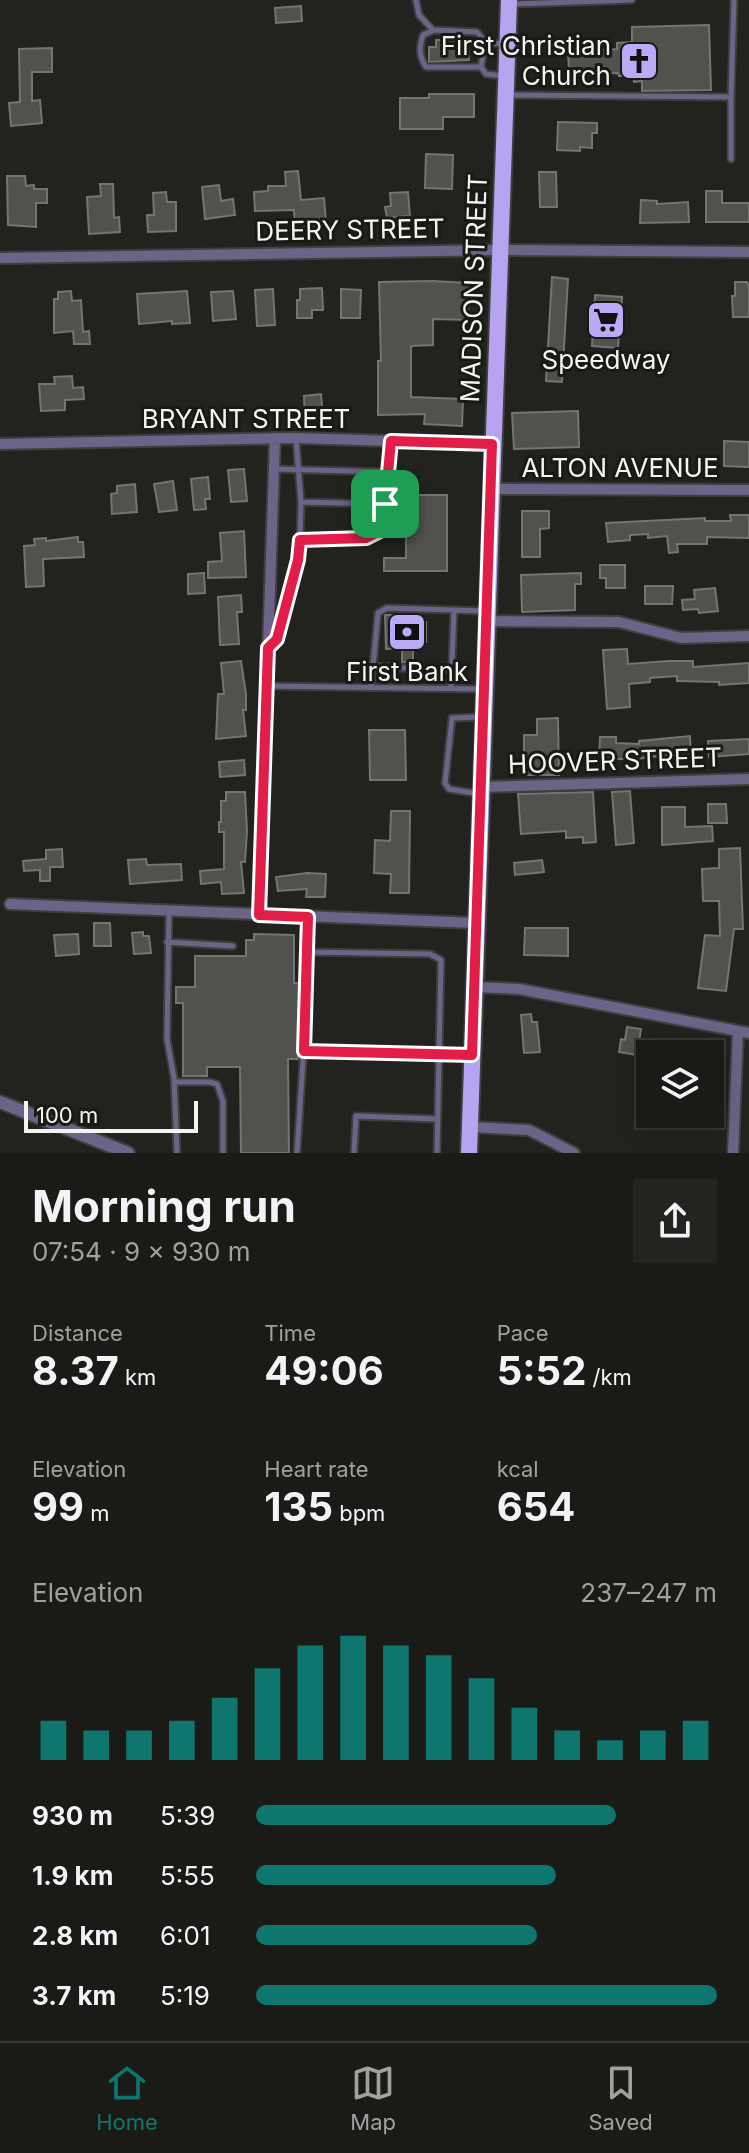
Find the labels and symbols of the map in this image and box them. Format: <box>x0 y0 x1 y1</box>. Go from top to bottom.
place label: First Christian Church <box>441 30 611 91</box>
church icon: First Christian Church <box>618 40 660 82</box>
street label: MADISON STREET <box>454 173 493 403</box>
street label: DEERY STREET <box>255 212 445 247</box>
supermarket icon: Speedway <box>585 299 627 341</box>
place label: Speedway <box>542 344 670 375</box>
street label: BRYANT STREET <box>142 403 350 434</box>
street label: ALTON AVENUE <box>521 452 719 483</box>
pin <box>351 470 419 538</box>
bank icon: First Bank <box>386 611 428 653</box>
place label: First Bank <box>346 656 468 687</box>
street label: HOOVER STREET <box>507 741 722 780</box>
scale bar <box>24 1097 198 1133</box>

